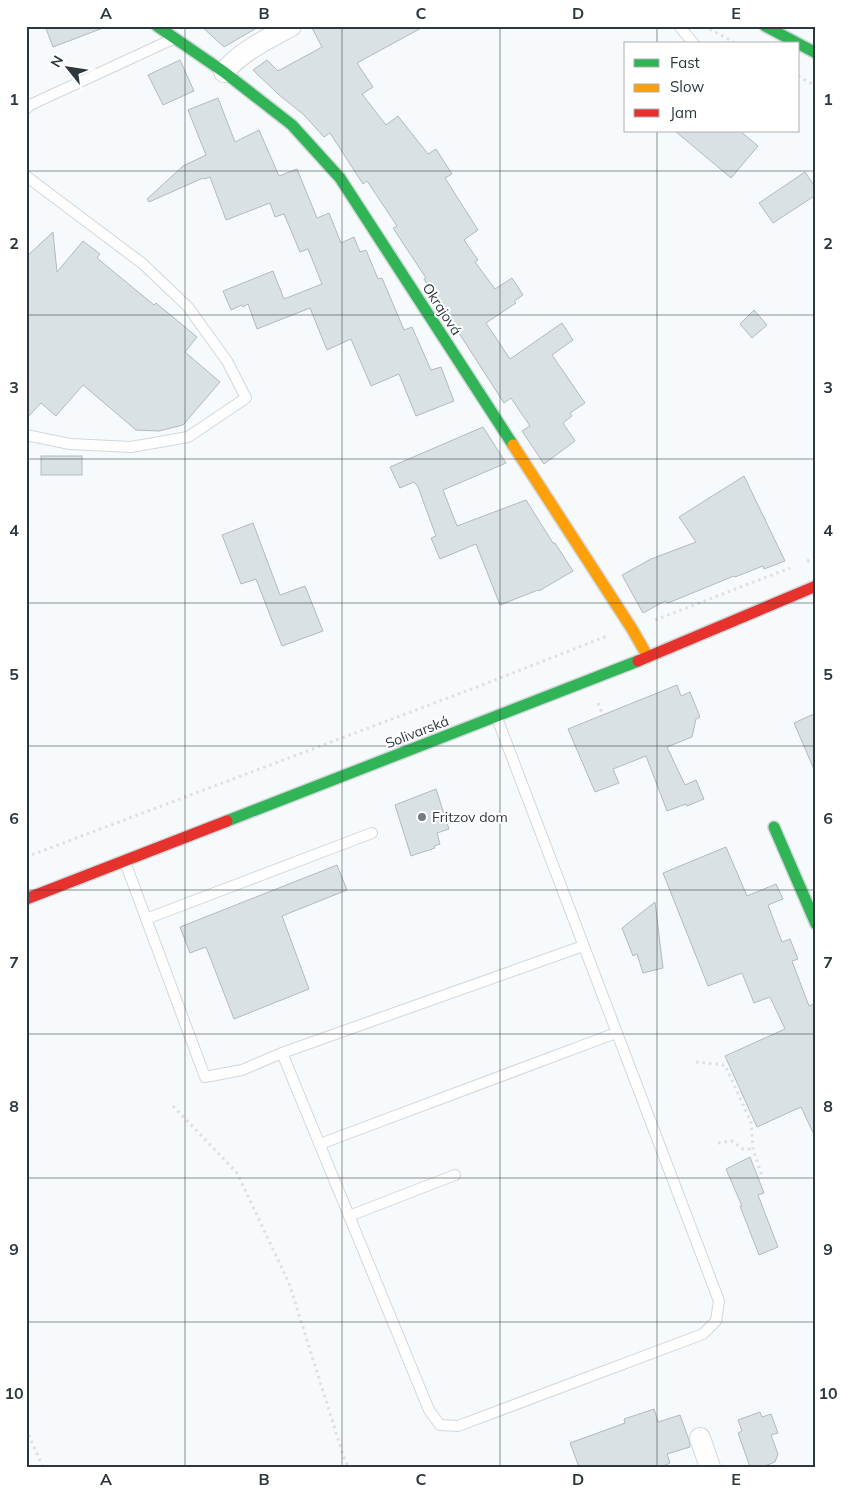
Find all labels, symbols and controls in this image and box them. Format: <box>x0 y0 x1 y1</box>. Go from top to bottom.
text: A <box>100 3 112 23</box>
text: B <box>258 3 270 23</box>
text: C <box>416 3 427 23</box>
text: D <box>572 3 584 23</box>
text: E <box>731 3 741 23</box>
north arrow <box>42 42 92 92</box>
legend <box>624 42 800 132</box>
text: N <box>46 52 67 71</box>
text: Fast <box>670 53 700 72</box>
text: Slow <box>670 77 704 96</box>
text: 1 <box>9 89 19 109</box>
text: 1 <box>823 89 833 109</box>
text: Jam <box>670 103 697 122</box>
text: 2 <box>9 233 19 253</box>
text: 2 <box>823 233 833 253</box>
street label: Okrajová <box>419 280 465 338</box>
text: 3 <box>9 377 19 397</box>
text: 3 <box>823 377 833 397</box>
text: 4 <box>9 520 19 540</box>
text: 4 <box>823 520 833 540</box>
text: 5 <box>9 664 19 684</box>
text: 5 <box>823 664 833 684</box>
street label: Solivarská <box>383 712 451 752</box>
text: 6 <box>9 808 19 828</box>
place label: Fritzov dom <box>432 808 508 826</box>
text: 6 <box>823 808 833 828</box>
marker: Fritzov dom <box>416 811 428 823</box>
text: 7 <box>9 952 19 972</box>
text: 7 <box>823 952 833 972</box>
text: 8 <box>9 1096 19 1116</box>
text: 8 <box>823 1096 833 1116</box>
text: 9 <box>9 1239 19 1259</box>
text: 9 <box>823 1239 833 1259</box>
text: 10 <box>4 1383 24 1403</box>
text: 10 <box>818 1383 838 1403</box>
text: A <box>100 1469 112 1489</box>
text: B <box>258 1469 270 1489</box>
text: C <box>416 1469 427 1489</box>
text: D <box>572 1469 584 1489</box>
text: E <box>731 1469 741 1489</box>

